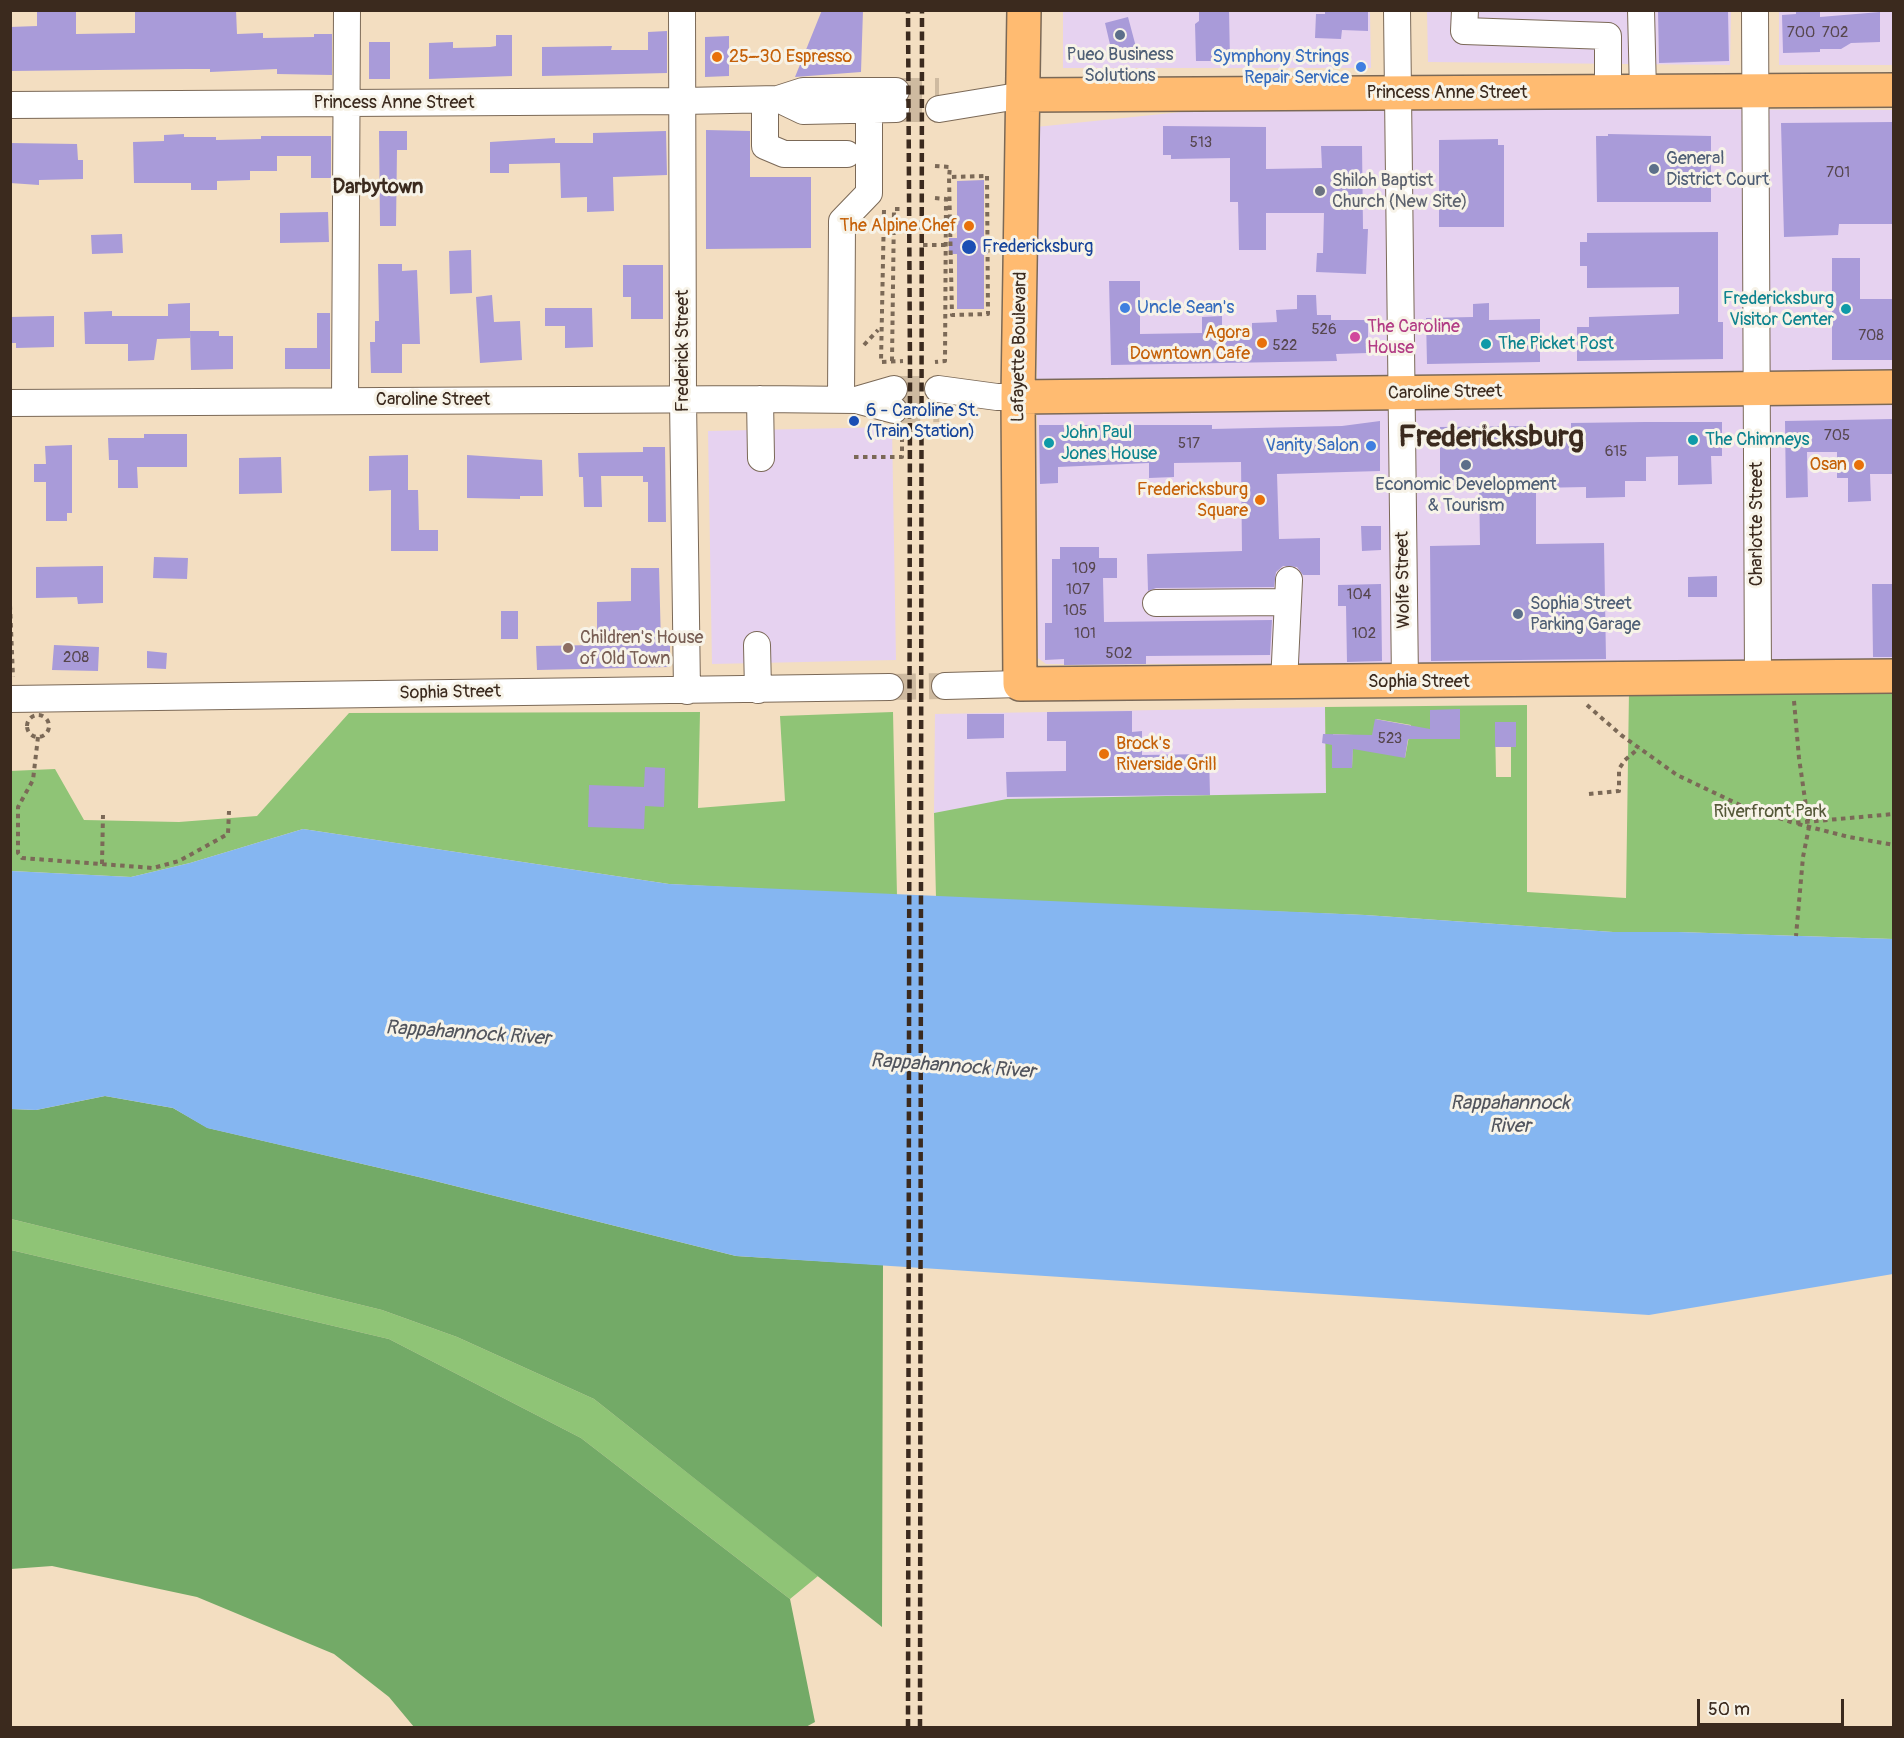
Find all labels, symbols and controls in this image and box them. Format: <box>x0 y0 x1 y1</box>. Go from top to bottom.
house number: 700 <box>1787 24 1815 42</box>
house number: 702 <box>1822 24 1848 42</box>
marker: Pueo Business Solutions <box>1113 28 1127 42</box>
place label: Pueo Business Solutions <box>1067 44 1173 86</box>
place label: 25–30 Espresso <box>729 46 852 68</box>
place label: Symphony Strings Repair Service <box>1213 46 1349 88</box>
marker: 25–30 Espresso <box>710 50 724 64</box>
marker: Symphony Strings Repair Service <box>1354 60 1368 74</box>
street label: Princess Anne Street <box>1367 82 1527 104</box>
street label: Princess Anne Street <box>314 92 474 114</box>
house number: 513 <box>1190 134 1212 152</box>
place label: General District Court <box>1666 148 1769 190</box>
marker: General District Court <box>1647 162 1661 176</box>
house number: 701 <box>1826 164 1850 182</box>
place label: Shiloh Baptist Church (New Site) <box>1332 170 1468 213</box>
district label: Darbytown <box>333 176 423 200</box>
marker: Shiloh Baptist Church (New Site) <box>1313 184 1327 198</box>
place label: The Alpine Chef <box>840 215 957 237</box>
marker: The Alpine Chef <box>962 219 976 233</box>
place label: Fredericksburg <box>982 236 1093 258</box>
marker: Fredericksburg <box>960 238 978 256</box>
street label: Lafayette Boulevard <box>1008 272 1032 422</box>
place label: Fredericksburg Visitor Center <box>1723 288 1834 330</box>
street label: Frederick Street <box>672 290 694 412</box>
place label: Uncle Sean's <box>1137 297 1234 319</box>
marker: Uncle Sean's <box>1118 301 1132 315</box>
marker: Fredericksburg Visitor Center <box>1839 302 1853 316</box>
place label: The Caroline House <box>1367 316 1460 358</box>
house number: 526 <box>1311 321 1337 339</box>
place label: Agora Downtown Cafe <box>1130 322 1250 364</box>
house number: 708 <box>1858 327 1884 345</box>
marker: The Caroline House <box>1348 330 1362 344</box>
place label: The Picket Post <box>1498 333 1614 355</box>
marker: Agora Downtown Cafe <box>1255 336 1269 350</box>
house number: 522 <box>1273 337 1297 355</box>
marker: The Picket Post <box>1479 337 1493 351</box>
street label: Caroline Street <box>1388 381 1502 405</box>
street label: Caroline Street <box>376 389 490 411</box>
place label: 6 - Caroline St. (Train Station) <box>866 400 979 442</box>
marker: 6 - Caroline St. (Train Station) <box>847 414 861 428</box>
district label: Fredericksburg <box>1398 420 1584 456</box>
place label: John Paul Jones House <box>1061 422 1157 464</box>
house number: 705 <box>1824 427 1850 445</box>
place label: The Chimneys <box>1705 429 1809 451</box>
marker: The Chimneys <box>1686 433 1700 447</box>
house number: 517 <box>1178 435 1200 453</box>
place label: Vanity Salon <box>1265 435 1359 457</box>
marker: John Paul Jones House <box>1042 436 1056 450</box>
marker: Vanity Salon <box>1364 439 1378 453</box>
house number: 615 <box>1605 443 1627 461</box>
place label: Osan <box>1810 454 1847 476</box>
marker: Economic Development & Tourism <box>1459 458 1473 472</box>
marker: Osan <box>1852 458 1866 472</box>
street label: Charlotte Street <box>1746 462 1768 586</box>
place label: Economic Development & Tourism <box>1375 474 1557 516</box>
place label: Fredericksburg Square <box>1137 479 1248 522</box>
marker: Fredericksburg Square <box>1253 493 1267 507</box>
street label: Wolfe Street <box>1392 531 1416 629</box>
house number: 109 <box>1072 560 1096 578</box>
house number: 107 <box>1066 581 1090 599</box>
house number: 104 <box>1347 586 1371 604</box>
place label: Sophia Street Parking Garage <box>1530 593 1641 636</box>
house number: 105 <box>1063 602 1087 620</box>
marker: Sophia Street Parking Garage <box>1511 607 1525 621</box>
house number: 101 <box>1074 625 1096 643</box>
house number: 102 <box>1352 625 1376 643</box>
place label: Children's House of Old Town <box>580 627 703 670</box>
marker: Children's House of Old Town <box>561 641 575 655</box>
house number: 502 <box>1106 645 1132 663</box>
house number: 208 <box>63 649 89 667</box>
street label: Sophia Street <box>1368 671 1470 693</box>
street label: Sophia Street <box>399 681 501 705</box>
house number: 523 <box>1378 730 1402 748</box>
place label: Brock's Riverside Grill <box>1116 733 1217 776</box>
marker: Brock's Riverside Grill <box>1097 747 1111 761</box>
park label: Riverfront Park <box>1713 801 1827 823</box>
water label: Rappahannock River <box>385 1016 551 1052</box>
water label: Rappahannock River <box>870 1049 1036 1085</box>
water label: Rappahannock River <box>1450 1092 1570 1139</box>
scale bar <box>1700 1687 1847 1725</box>
text: 50 m <box>1708 1698 1750 1721</box>

